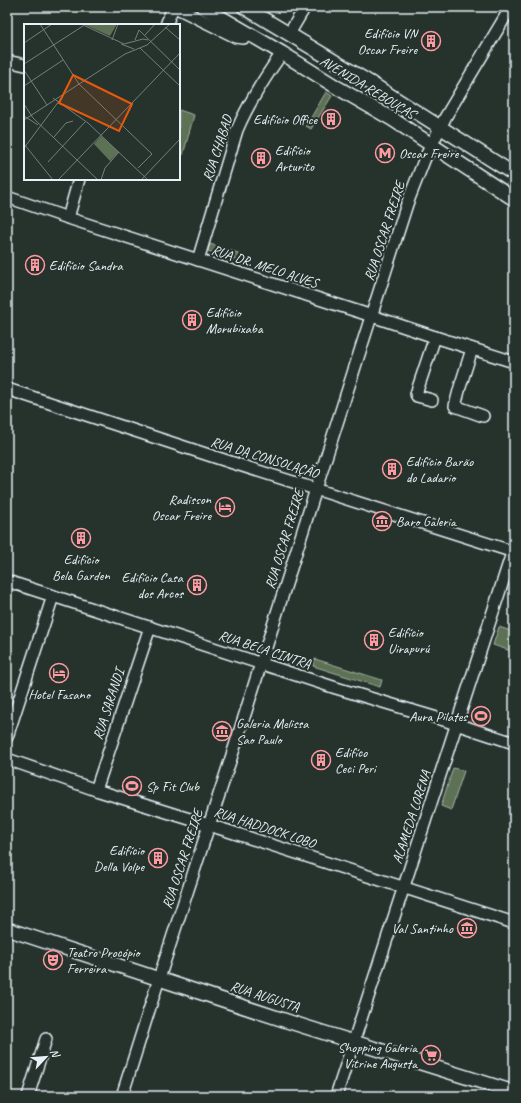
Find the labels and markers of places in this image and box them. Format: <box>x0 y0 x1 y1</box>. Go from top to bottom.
place label: Edifício VN Oscar Freire <box>358 25 419 58</box>
building icon: Edifício VN Oscar Freire <box>420 30 442 52</box>
building icon: Edifício Office <box>320 108 342 130</box>
place label: Edifício Office <box>253 111 318 128</box>
place label: Edifício Arturito <box>275 142 315 175</box>
metro station icon: Oscar Freire <box>374 142 396 164</box>
place label: Oscar Freire <box>399 145 460 162</box>
building icon: Edifício Arturito <box>250 147 272 169</box>
building icon: Edifício Sandra <box>24 254 46 276</box>
place label: Edifício Sandra <box>49 257 123 274</box>
place label: Edifício Morubixaba <box>206 304 264 337</box>
building icon: Edifício Morubixaba <box>181 309 203 331</box>
place label: Edifício Barão do Ladario <box>406 453 474 486</box>
building icon: Edifício Barão do Ladario <box>381 458 403 480</box>
place label: Radisson Oscar Freire <box>152 491 212 524</box>
hotel icon: Radisson Oscar Freire <box>214 496 236 518</box>
museum icon: Baro Galeria <box>371 510 393 532</box>
place label: Baro Galeria <box>396 513 457 530</box>
building icon: Edifício Bela Garden <box>70 527 92 549</box>
place label: Edifício Bela Garden <box>52 551 110 584</box>
place label: Edifício Casa dos Arcos <box>122 569 184 602</box>
building icon: Edifício Casa dos Arcos <box>186 574 208 596</box>
place label: Edifício Uirapurú <box>388 624 431 657</box>
building icon: Edifício Uirapurú <box>363 629 385 651</box>
hotel icon: Hotel Fasano <box>48 662 70 684</box>
place label: Hotel Fasano <box>28 686 92 703</box>
sports icon: Aura Pilates <box>470 705 492 727</box>
place label: Aura Pilates <box>409 708 468 725</box>
place label: Galeria Melissa Sao Paulo <box>236 715 309 748</box>
museum icon: Galeria Melissa Sao Paulo <box>211 720 233 742</box>
place label: Edifíco Ceci Peri <box>335 744 378 777</box>
building icon: Edifíco Ceci Peri <box>310 749 332 771</box>
sports icon: Sp Fit Club <box>121 775 143 797</box>
place label: Sp Fit Club <box>146 778 200 795</box>
place label: Edifício Della Volpe <box>94 842 146 875</box>
building icon: Edifício Della Volpe <box>147 847 169 869</box>
museum icon: Val Santinho <box>456 917 478 939</box>
place label: Val Santinho <box>391 920 454 937</box>
place label: Teatro Procópio Ferreira <box>67 944 142 977</box>
theatre icon: Teatro Procópio Ferreira <box>42 949 64 971</box>
place label: Shopping Galeria Vitrine Augusta <box>338 1039 418 1072</box>
supermarket icon: Shopping Galeria Vitrine Augusta <box>420 1044 442 1066</box>

